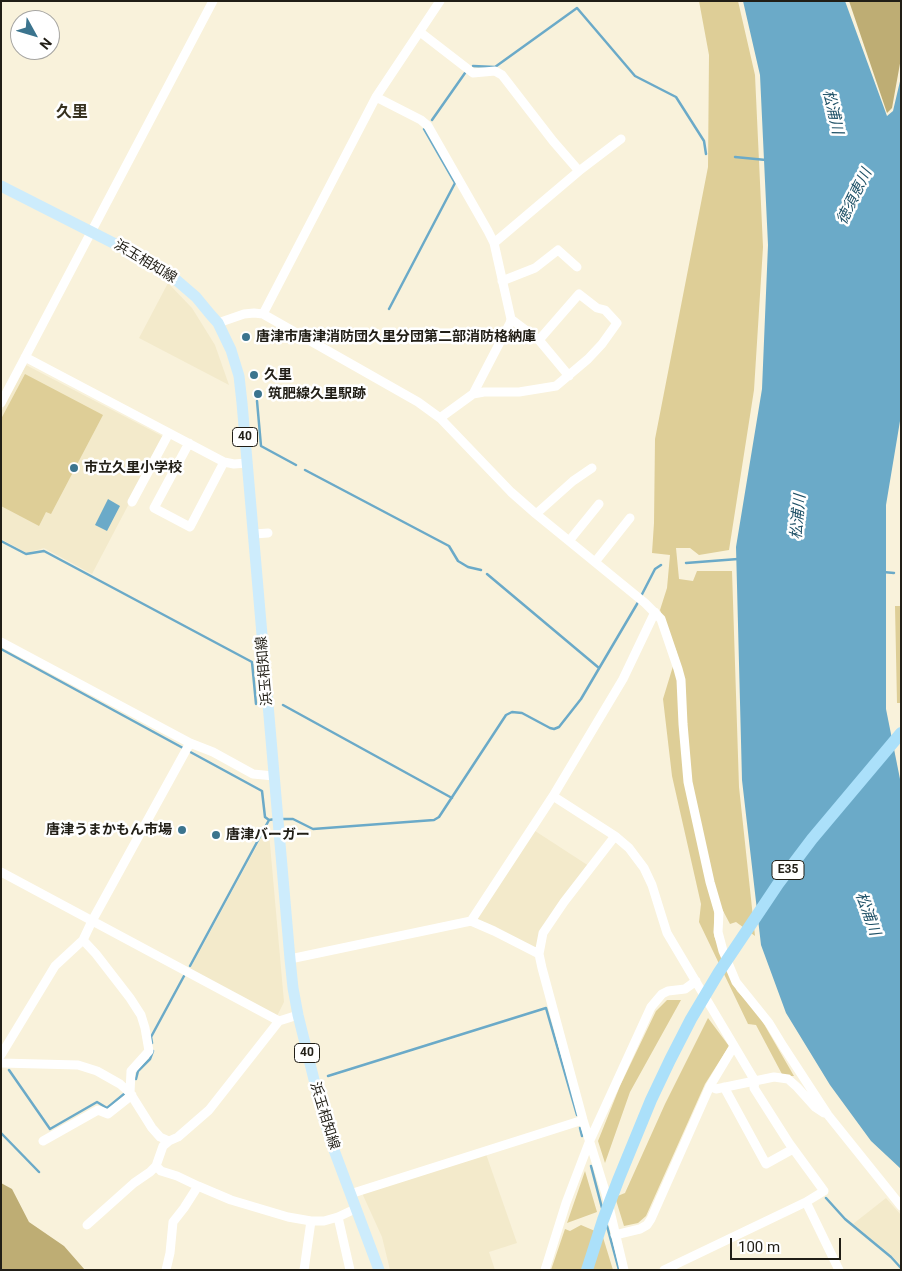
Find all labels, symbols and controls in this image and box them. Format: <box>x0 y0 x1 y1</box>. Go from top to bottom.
north arrow <box>10 10 60 60</box>
text: N <box>37 35 55 53</box>
water label: 松浦川 <box>818 88 846 136</box>
district label: 久里 <box>56 103 88 123</box>
water label: 徳須恵川 <box>834 166 876 228</box>
street label: 浜玉相知線 <box>111 237 179 287</box>
place label: 唐津市唐津消防団久里分団第二部消防格納庫 <box>256 329 536 345</box>
marker: 唐津市唐津消防団久里分団第二部消防格納庫 <box>240 331 252 343</box>
place label: 久里 <box>264 367 292 383</box>
marker: 久里 <box>248 369 260 381</box>
place label: 筑肥線久里駅跡 <box>268 386 366 402</box>
marker: 筑肥線久里駅跡 <box>252 388 264 400</box>
road number: 40 <box>232 428 258 447</box>
place label: 市立久里小学校 <box>84 460 182 476</box>
marker: 市立久里小学校 <box>68 462 80 474</box>
water label: 松浦川 <box>788 494 810 540</box>
street label: 浜玉相知線 <box>254 635 276 707</box>
place label: 唐津うまかもん市場 <box>46 822 172 838</box>
marker: 唐津うまかもん市場 <box>176 824 188 836</box>
place label: 唐津バーガー <box>226 827 310 843</box>
marker: 唐津バーガー <box>210 829 222 841</box>
road number: E35 <box>772 860 804 880</box>
water label: 松浦川 <box>851 890 883 938</box>
road number: 40 <box>294 1044 320 1062</box>
street label: 浜玉相知線 <box>306 1080 342 1152</box>
scale bar <box>732 1228 843 1260</box>
text: 100 m <box>738 1238 780 1256</box>

